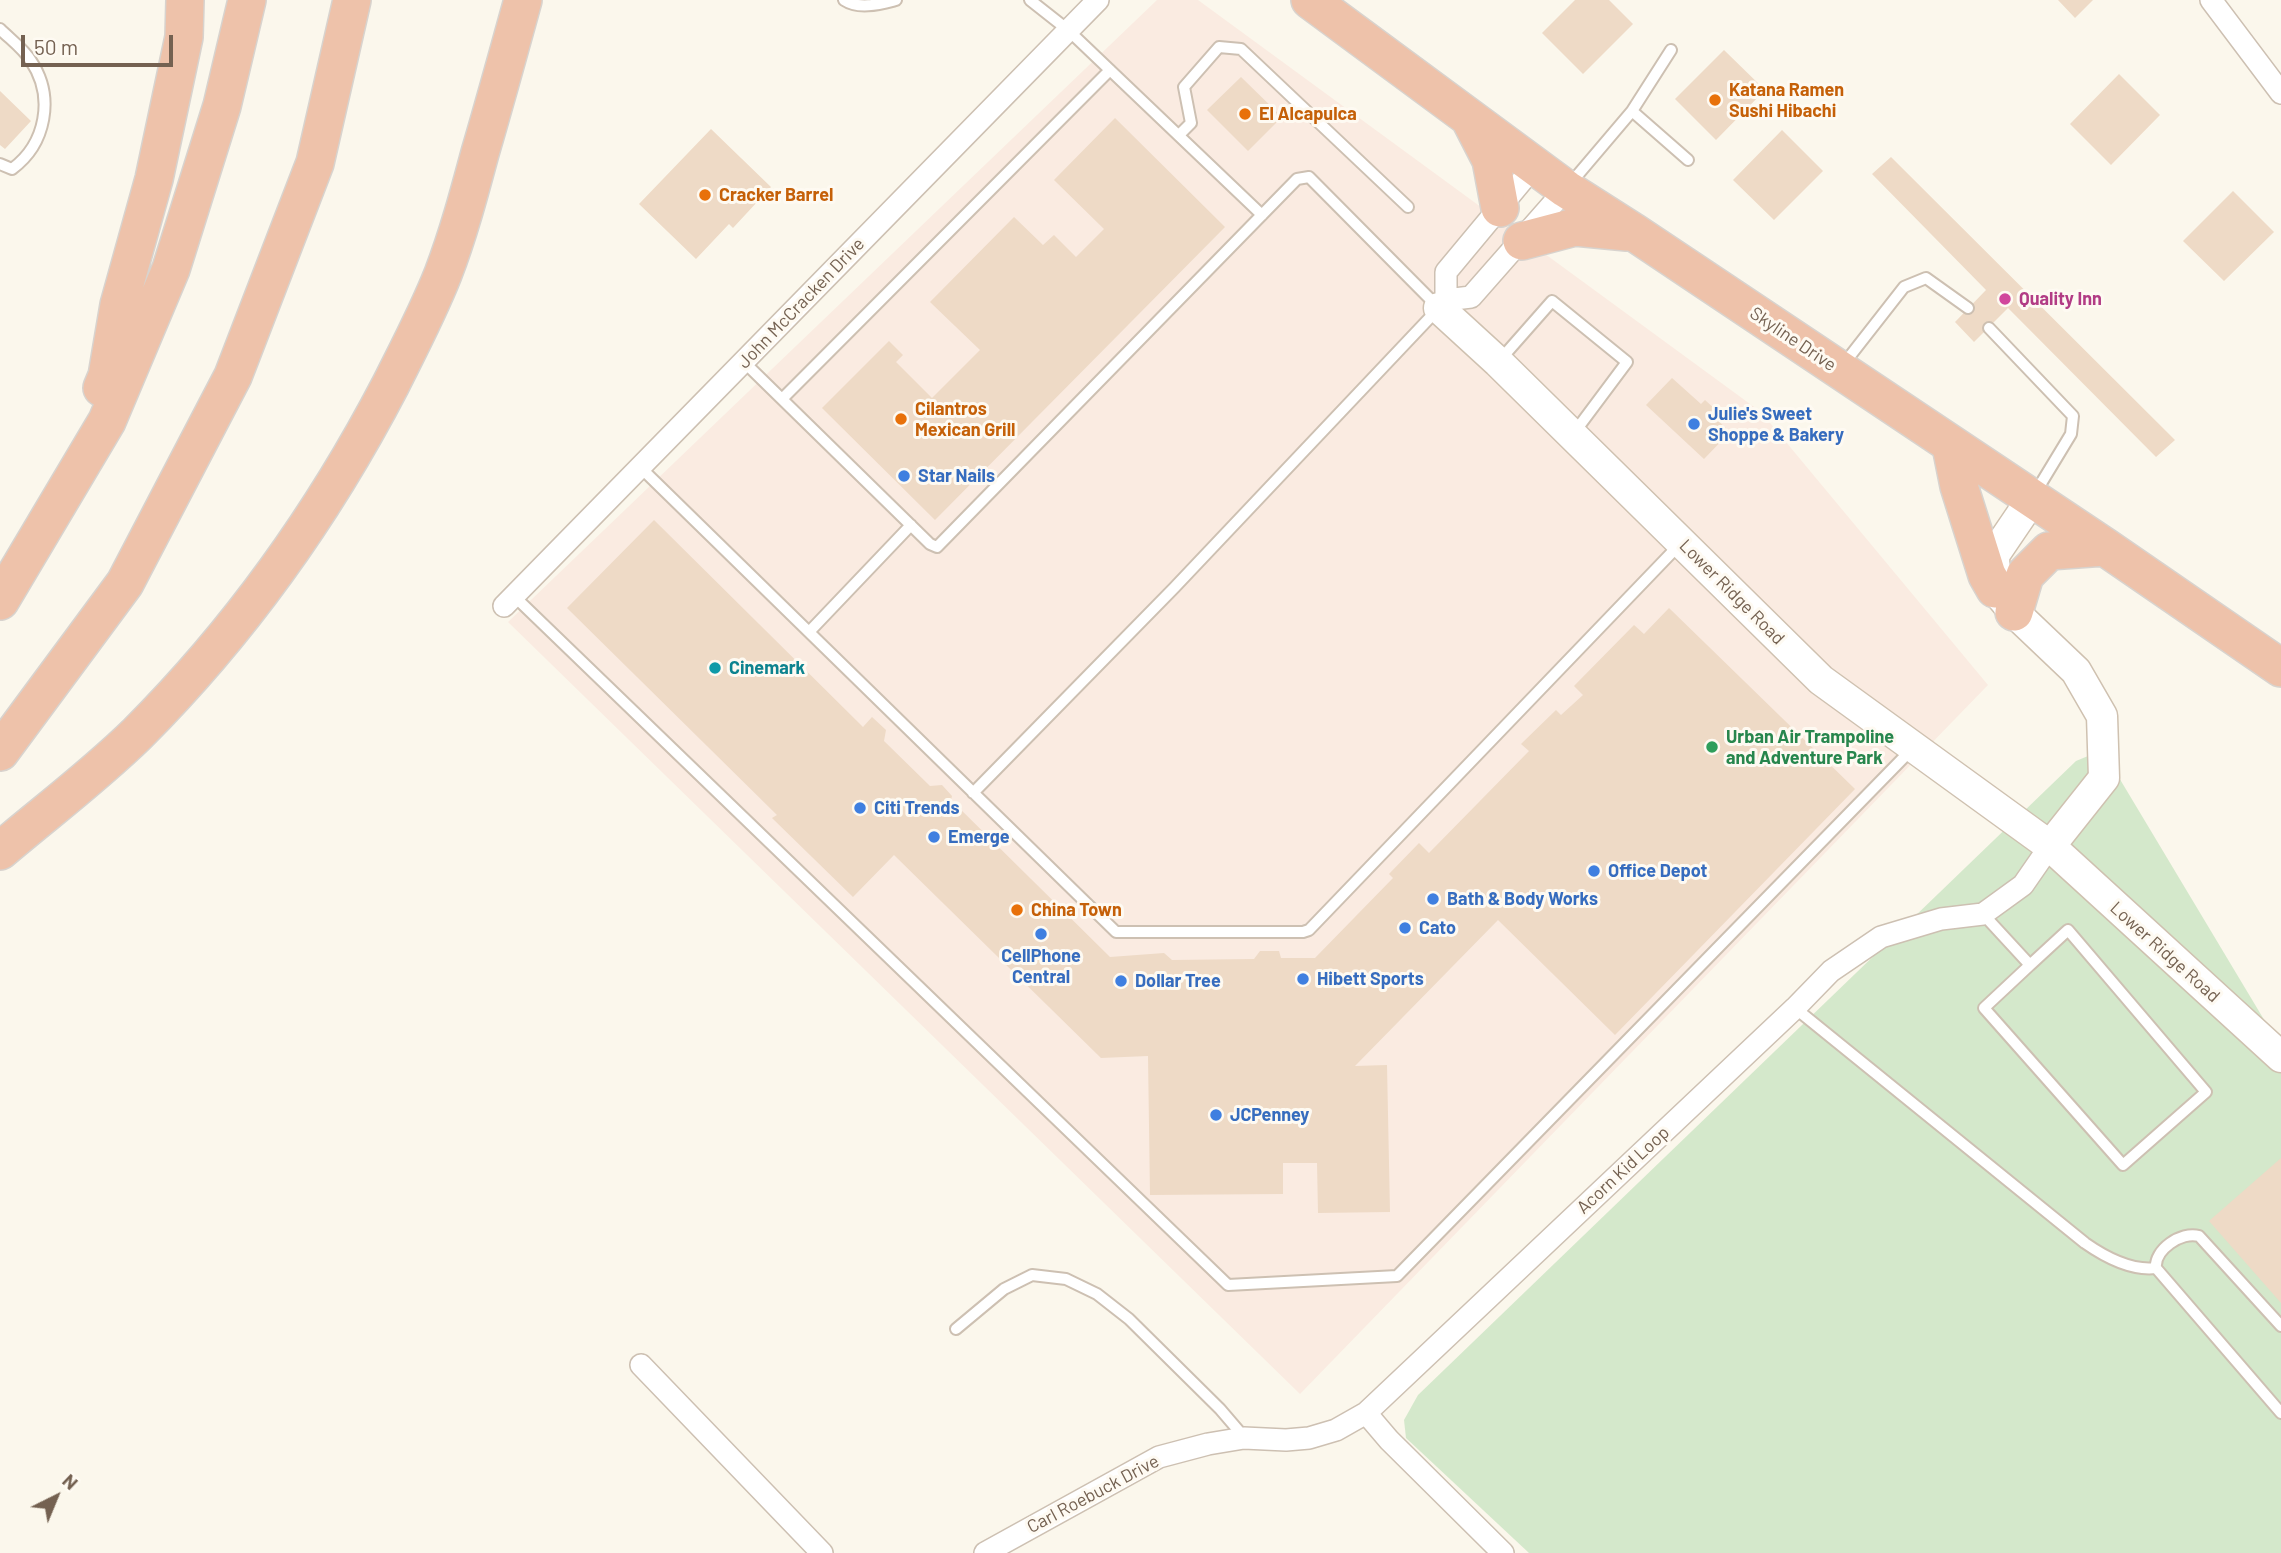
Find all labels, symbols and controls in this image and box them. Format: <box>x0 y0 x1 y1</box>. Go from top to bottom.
scale bar <box>24 21 177 65</box>
text: 50 m <box>34 34 78 59</box>
place label: Katana Ramen Sushi Hibachi <box>1729 79 1844 122</box>
marker: Katana Ramen Sushi Hibachi <box>1707 92 1723 108</box>
place label: El Alcapulca <box>1259 103 1357 125</box>
marker: El Alcapulca <box>1237 106 1253 122</box>
place label: Cracker Barrel <box>719 184 833 206</box>
marker: Cracker Barrel <box>697 187 713 203</box>
street label: John McCracken Drive <box>733 233 869 373</box>
place label: Quality Inn <box>2019 288 2102 310</box>
marker: Quality Inn <box>1997 291 2013 307</box>
street label: Skyline Drive <box>1746 302 1840 376</box>
place label: Cilantros Mexican Grill <box>915 398 1015 440</box>
place label: Julie's Sweet Shoppe & Bakery <box>1708 403 1844 446</box>
marker: Cilantros Mexican Grill <box>893 411 909 427</box>
marker: Julie's Sweet Shoppe & Bakery <box>1686 416 1702 432</box>
place label: Star Nails <box>918 465 995 487</box>
marker: Star Nails <box>896 468 912 484</box>
street label: Lower Ridge Road <box>1675 535 1789 649</box>
place label: Cinemark <box>729 657 805 679</box>
marker: Cinemark <box>707 660 723 676</box>
place label: Urban Air Trampoline and Adventure Park <box>1726 726 1894 768</box>
marker: Urban Air Trampoline and Adventure Park <box>1704 739 1720 755</box>
place label: Citi Trends <box>874 797 960 819</box>
marker: Citi Trends <box>852 800 868 816</box>
place label: Emerge <box>948 826 1010 848</box>
marker: Emerge <box>926 829 942 845</box>
place label: Office Depot <box>1608 860 1707 882</box>
marker: Office Depot <box>1586 863 1602 879</box>
place label: Bath & Body Works <box>1447 888 1598 910</box>
marker: Bath & Body Works <box>1425 891 1441 907</box>
street label: Lower Ridge Road <box>2106 897 2224 1007</box>
place label: China Town <box>1031 899 1122 921</box>
marker: China Town <box>1009 902 1025 918</box>
place label: Cato <box>1419 917 1456 939</box>
marker: Cato <box>1397 920 1413 936</box>
marker: CellPhone Central <box>1033 926 1049 942</box>
place label: CellPhone Central <box>1001 945 1081 988</box>
place label: Hibett Sports <box>1317 968 1424 990</box>
place label: Dollar Tree <box>1135 970 1221 992</box>
marker: Hibett Sports <box>1295 971 1311 987</box>
marker: Dollar Tree <box>1113 973 1129 989</box>
place label: JCPenney <box>1230 1104 1309 1126</box>
marker: JCPenney <box>1208 1107 1224 1123</box>
street label: Acorn Kid Loop <box>1572 1122 1674 1218</box>
street label: Carl Roebuck Drive <box>1023 1450 1163 1538</box>
north arrow <box>21 1462 91 1532</box>
text: N <box>58 1469 83 1494</box>

